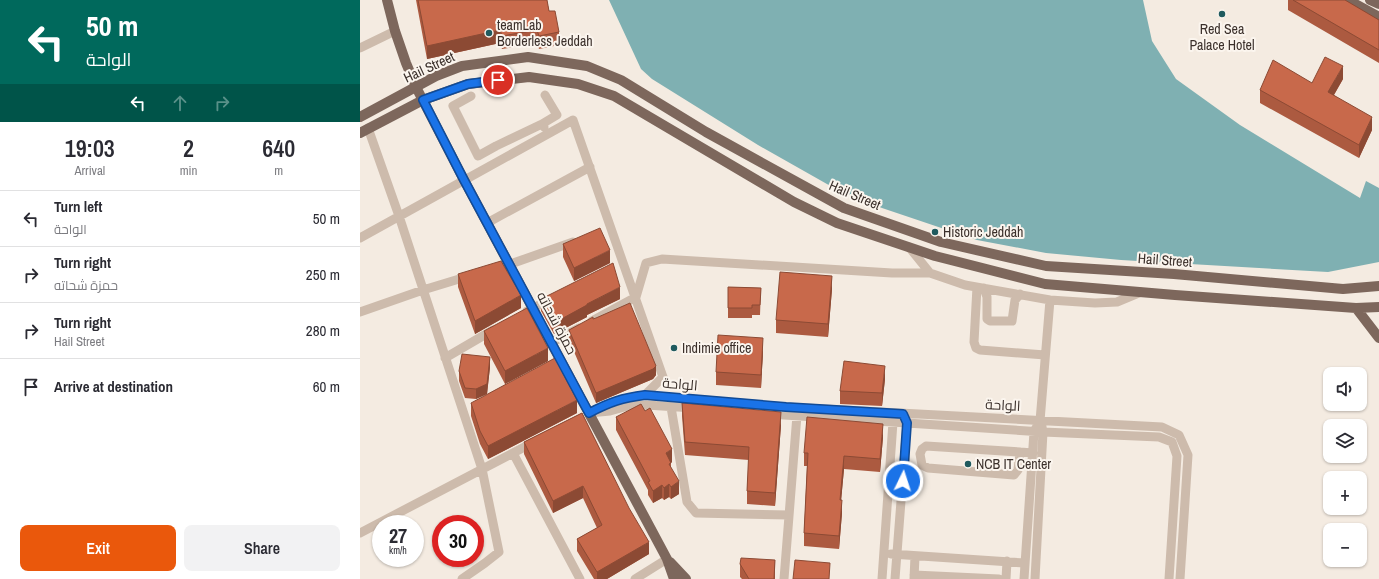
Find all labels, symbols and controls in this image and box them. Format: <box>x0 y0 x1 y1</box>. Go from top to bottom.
text: 50 m <box>86 7 138 45</box>
marker: Red Sea Palace Hotel <box>1217 9 1227 19</box>
icon: left <box>20 16 72 68</box>
place label: teamLab Borderless Jeddah <box>497 16 593 50</box>
place label: Red Sea Palace Hotel <box>1189 20 1255 54</box>
marker: teamLab Borderless Jeddah <box>484 28 494 38</box>
text: الواحة <box>86 47 131 72</box>
street label: Hail Street <box>401 47 457 87</box>
pin <box>481 63 515 97</box>
icon: arrive <box>487 69 509 91</box>
icon: left <box>127 92 149 114</box>
icon: ahead <box>169 92 191 114</box>
icon: right <box>211 92 233 114</box>
text: 19:03 <box>65 132 115 164</box>
text: 2 <box>183 132 194 164</box>
text: 640 <box>262 132 295 164</box>
text: Arrival <box>74 162 105 179</box>
text: min <box>180 162 197 179</box>
text: m <box>274 162 283 179</box>
street label: Hail Street <box>827 176 883 214</box>
text: Turn left <box>54 196 102 217</box>
icon: left <box>20 208 42 230</box>
text: 50 m <box>313 208 340 229</box>
text: الواحة <box>54 221 87 238</box>
place label: Historic Jeddah <box>943 223 1023 241</box>
marker: Historic Jeddah <box>930 227 940 237</box>
street label: Hail Street <box>1137 249 1193 271</box>
text: Turn right <box>54 252 111 273</box>
icon: right <box>20 264 42 286</box>
text: 250 m <box>306 264 340 285</box>
text: حمزة شحاته <box>54 277 118 294</box>
street label: حمزة شحاته <box>533 288 581 358</box>
text: Turn right <box>54 312 111 333</box>
icon: right <box>20 320 42 342</box>
text: 280 m <box>306 320 340 341</box>
text: Hail Street <box>54 333 104 350</box>
place label: Indimie office <box>682 339 751 357</box>
marker: Indimie office <box>669 343 679 353</box>
map controls <box>1323 367 1367 567</box>
button: sound <box>1323 367 1367 411</box>
street label: الواحة <box>662 373 698 395</box>
icon: arrive <box>20 376 42 398</box>
text: Arrive at destination <box>54 376 173 397</box>
text: 60 m <box>313 376 340 397</box>
street label: الواحة <box>985 395 1021 415</box>
button: layers <box>1323 419 1367 463</box>
place label: NCB IT Center <box>976 455 1051 473</box>
marker: NCB IT Center <box>963 459 973 469</box>
position arrow <box>882 460 924 502</box>
button: + <box>1323 471 1367 515</box>
speed limit sign: 30 <box>432 515 484 567</box>
text: 27 <box>389 522 407 549</box>
button: − <box>1323 523 1367 567</box>
button: Exit <box>20 525 176 571</box>
button: Share <box>184 525 340 571</box>
text: km/h <box>389 544 407 557</box>

